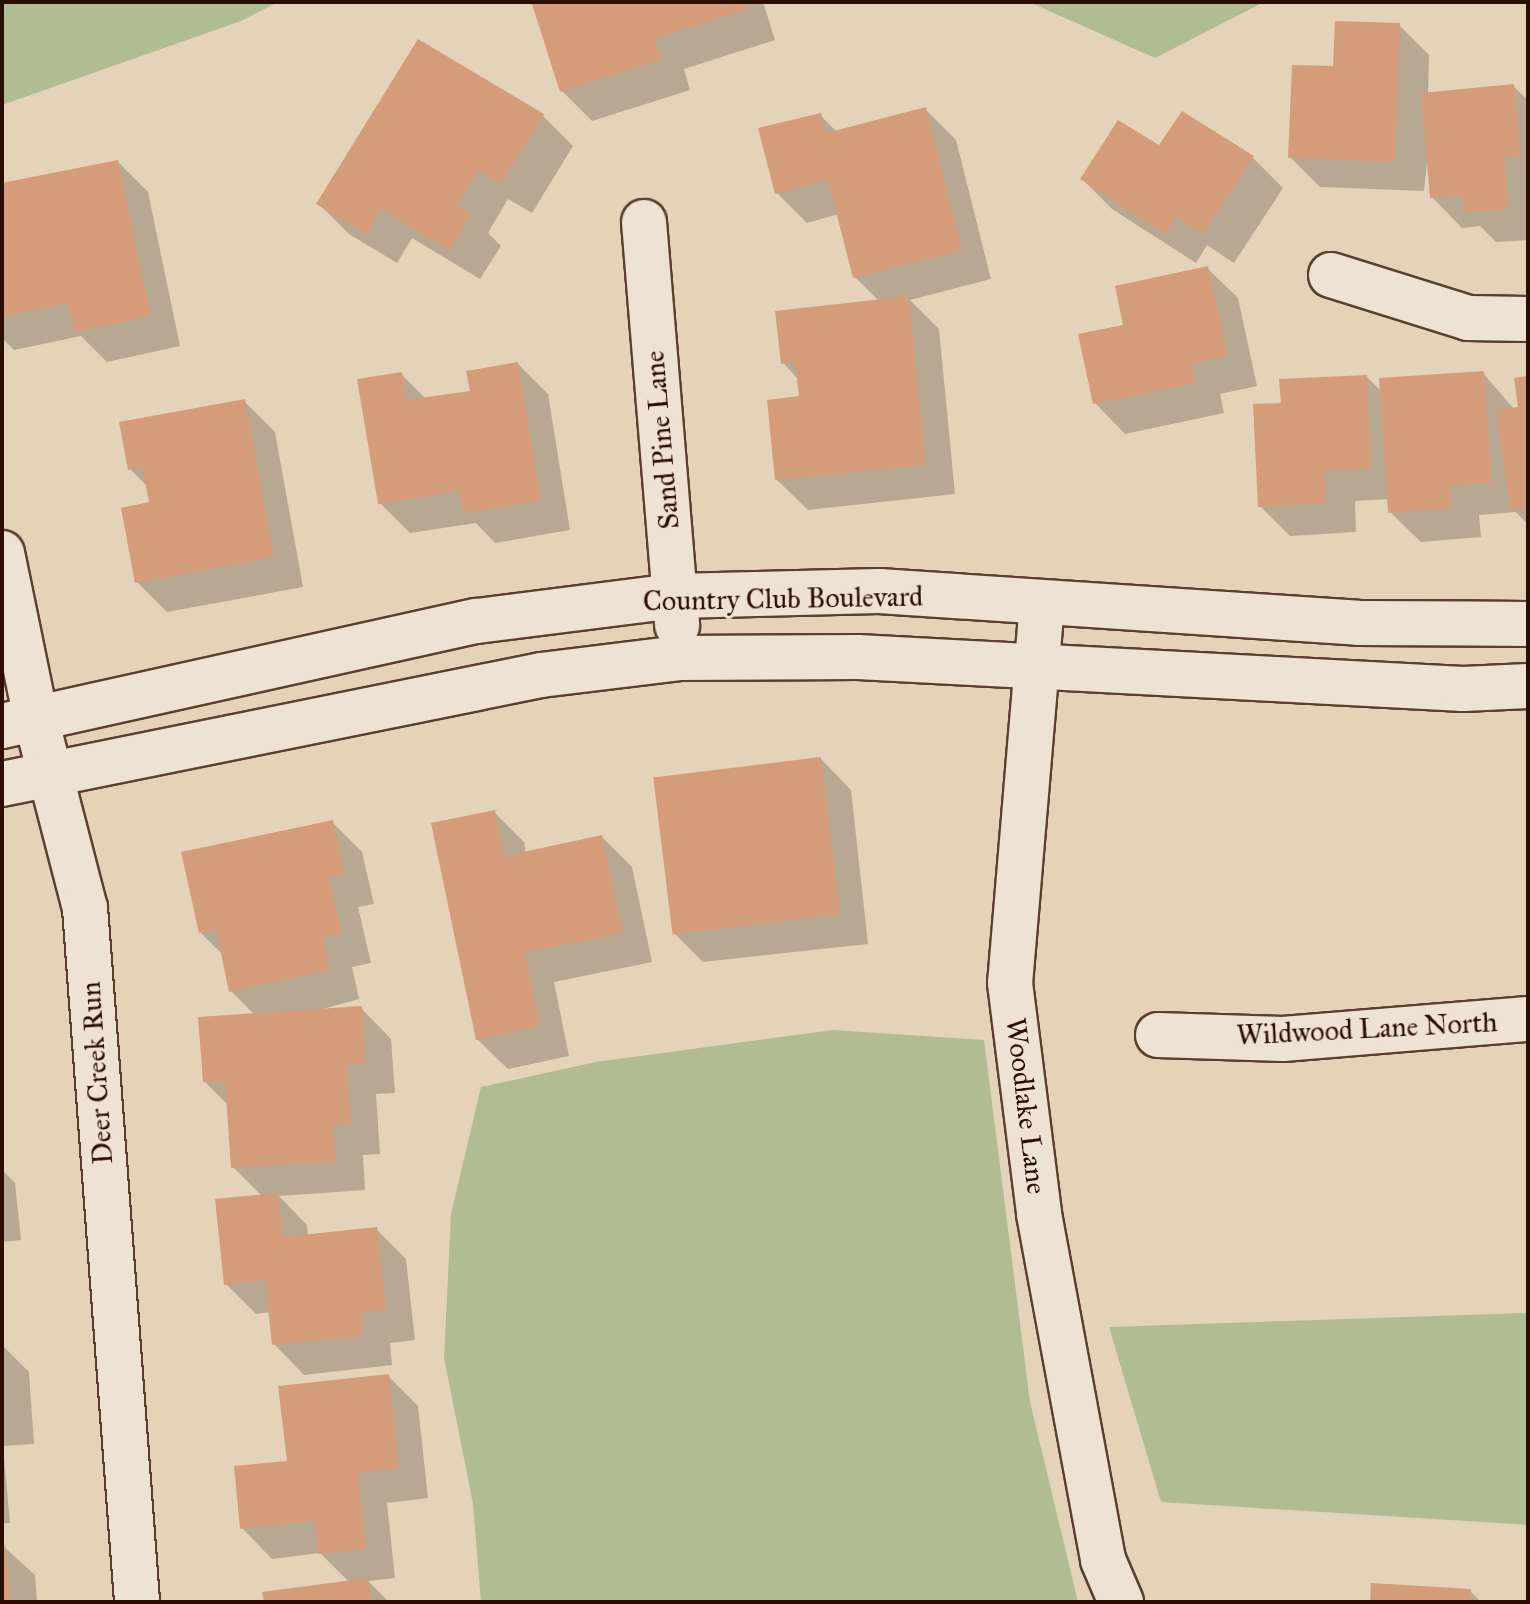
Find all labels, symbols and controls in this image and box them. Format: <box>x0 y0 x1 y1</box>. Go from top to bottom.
street label: Sand Pine Lane <box>637 349 687 531</box>
street label: Country Club Boulevard <box>643 580 923 618</box>
street label: Deer Creek Run <box>74 980 120 1166</box>
street label: Wildwood Lane North <box>1236 1005 1498 1053</box>
street label: Woodlake Lane <box>999 1016 1053 1196</box>

